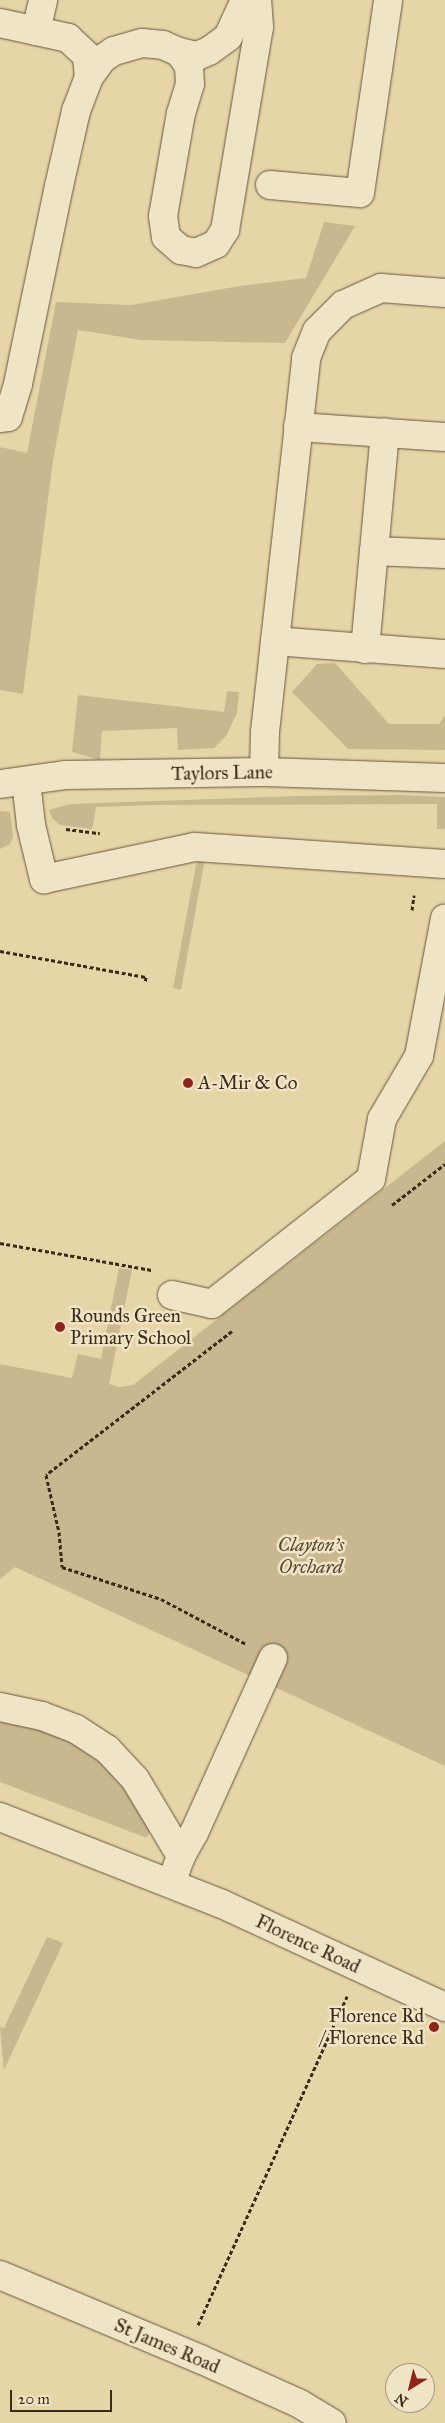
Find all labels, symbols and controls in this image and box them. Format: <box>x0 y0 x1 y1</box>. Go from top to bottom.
street label: Taylors Lane <box>171 761 273 785</box>
place label: A-Mir & Co <box>198 1072 297 1094</box>
marker: A-Mir & Co <box>182 1077 194 1089</box>
place label: Rounds Green Primary School <box>70 1305 191 1349</box>
marker: Rounds Green Primary School <box>54 1321 66 1333</box>
park label: Clayton's Orchard <box>278 1534 344 1578</box>
street label: Florence Road <box>252 1910 364 1978</box>
place label: Florence Rd / Florence Rd <box>320 2005 424 2049</box>
marker: Florence Rd / Florence Rd <box>428 2021 440 2033</box>
street label: St James Road <box>111 2314 223 2378</box>
north arrow <box>385 2363 435 2413</box>
scale bar <box>12 2380 115 2412</box>
text: N <box>392 2389 411 2410</box>
text: 20 m <box>18 2390 50 2408</box>

